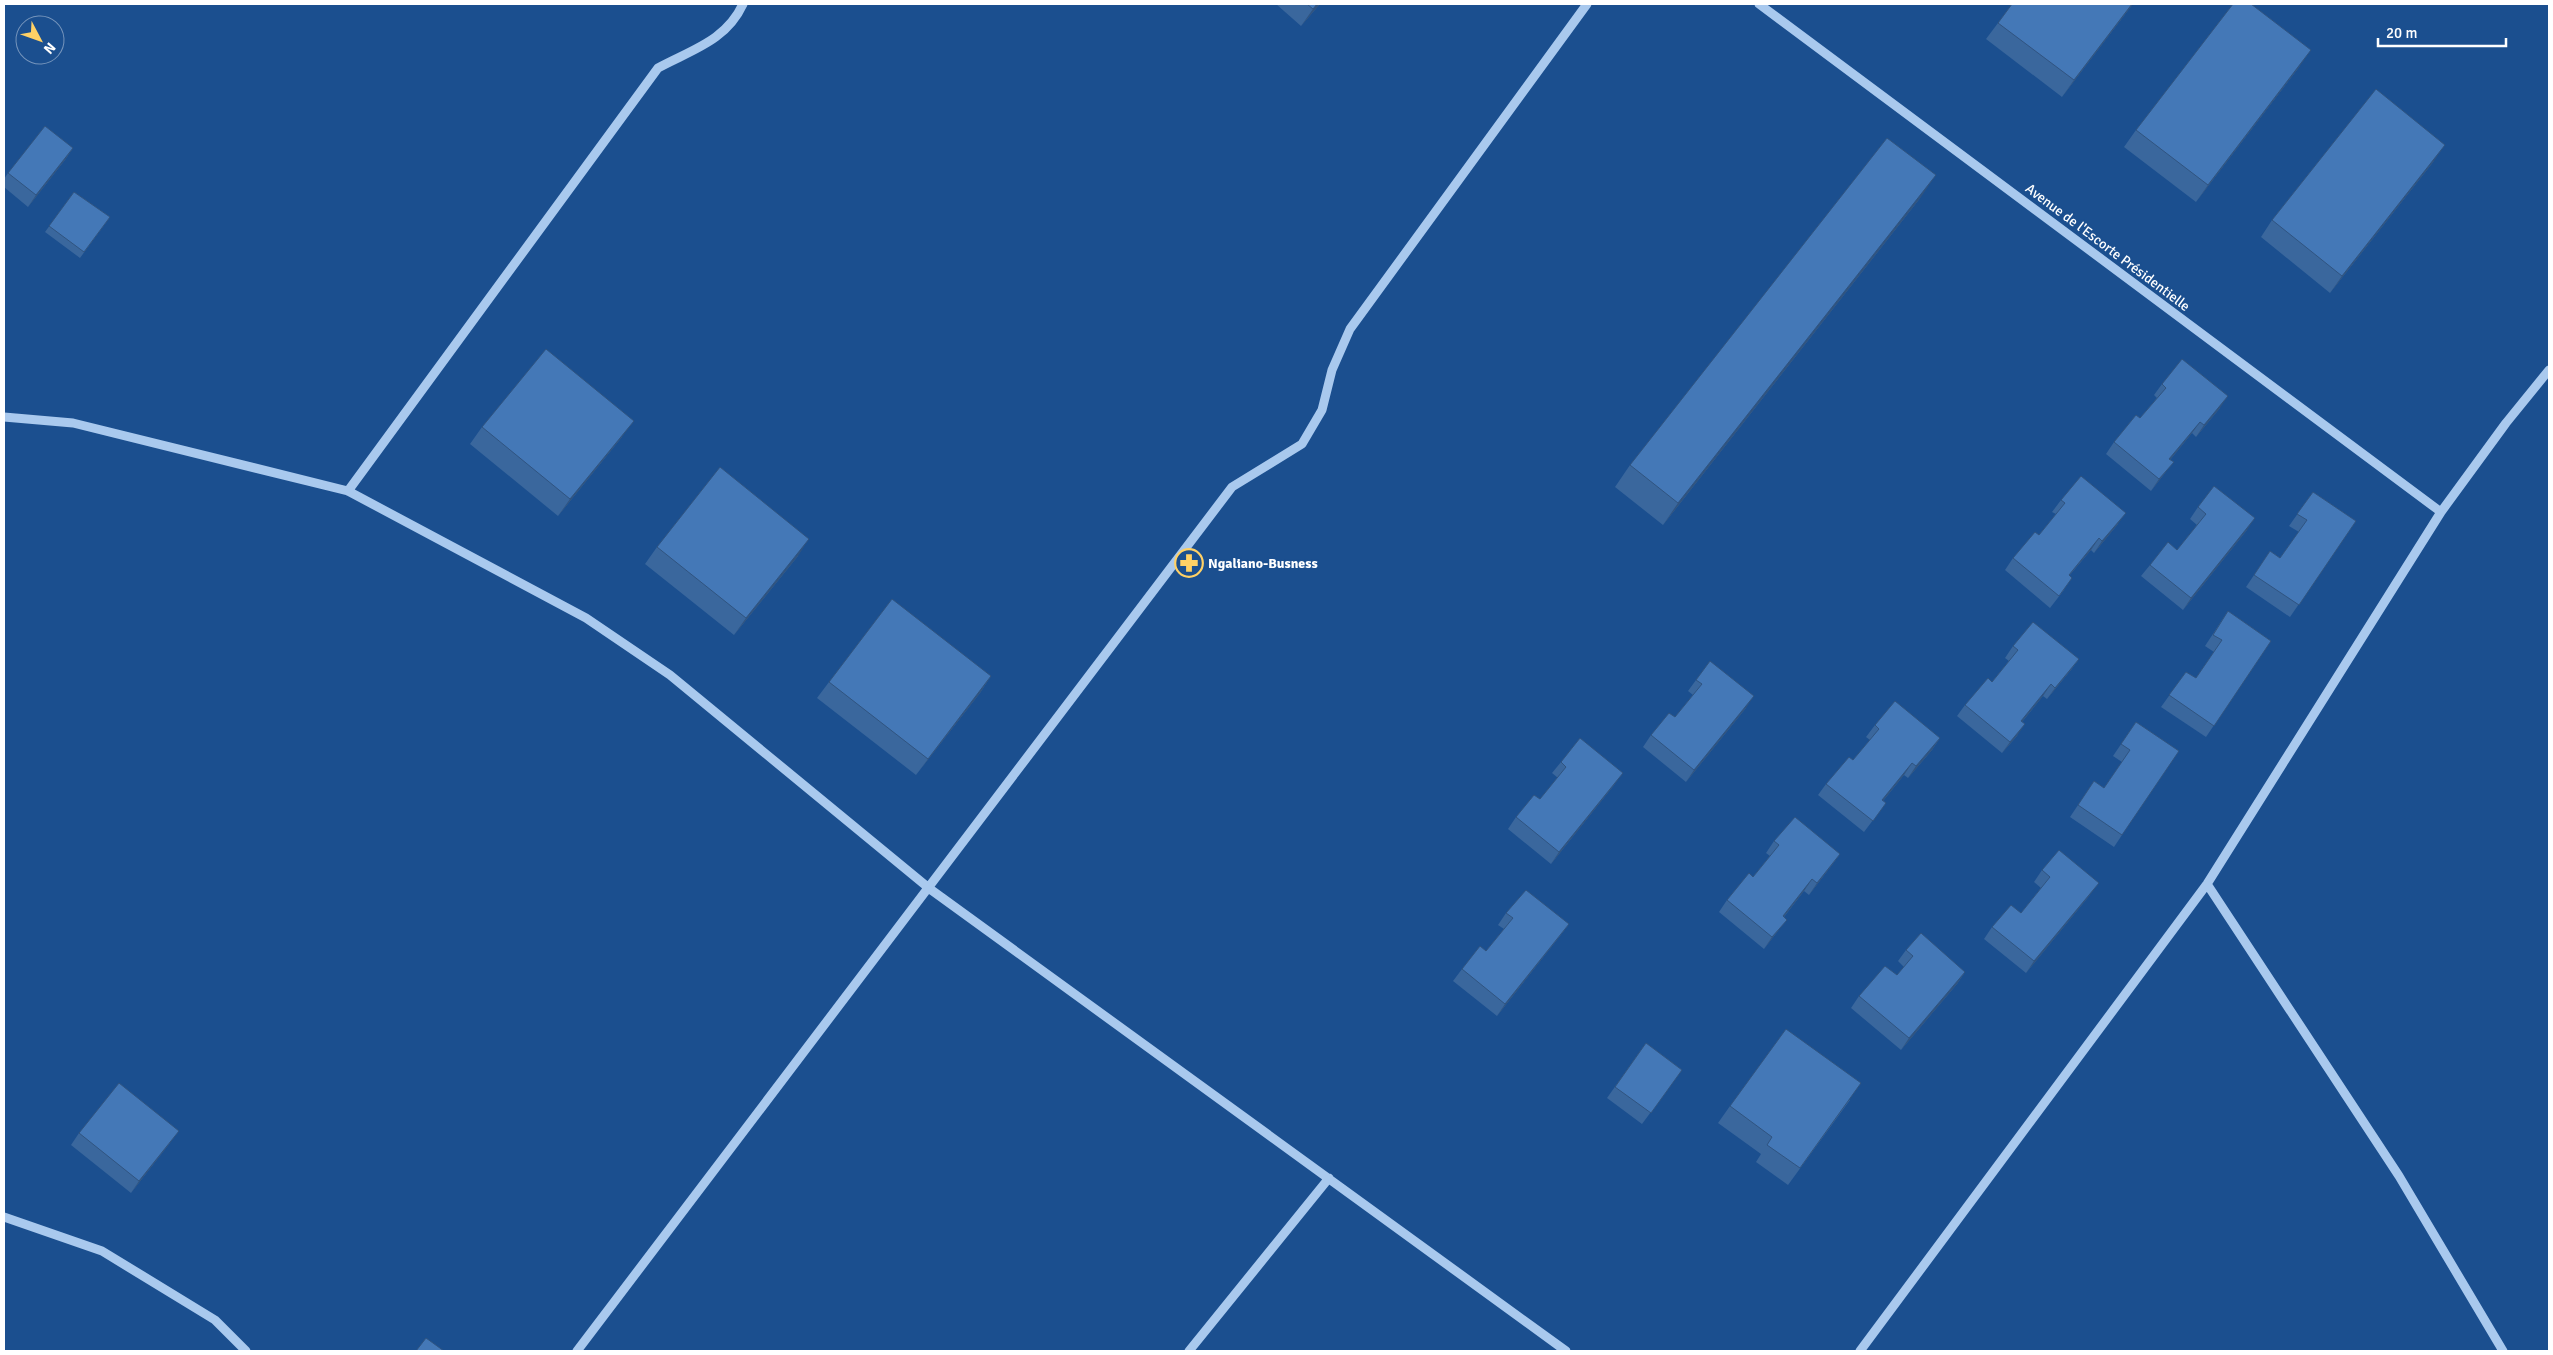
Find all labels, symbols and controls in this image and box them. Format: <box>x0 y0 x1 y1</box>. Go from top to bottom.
north arrow <box>15 15 65 65</box>
scale bar <box>2378 15 2506 47</box>
text: 20 m <box>2386 24 2417 42</box>
text: N <box>40 39 59 57</box>
street label: Avenue de l'Escorte Présidentielle <box>2022 180 2193 315</box>
pharmacy icon: Ngaliano-Busness <box>1174 548 1204 578</box>
place label: Ngaliano-Busness <box>1208 555 1318 572</box>

